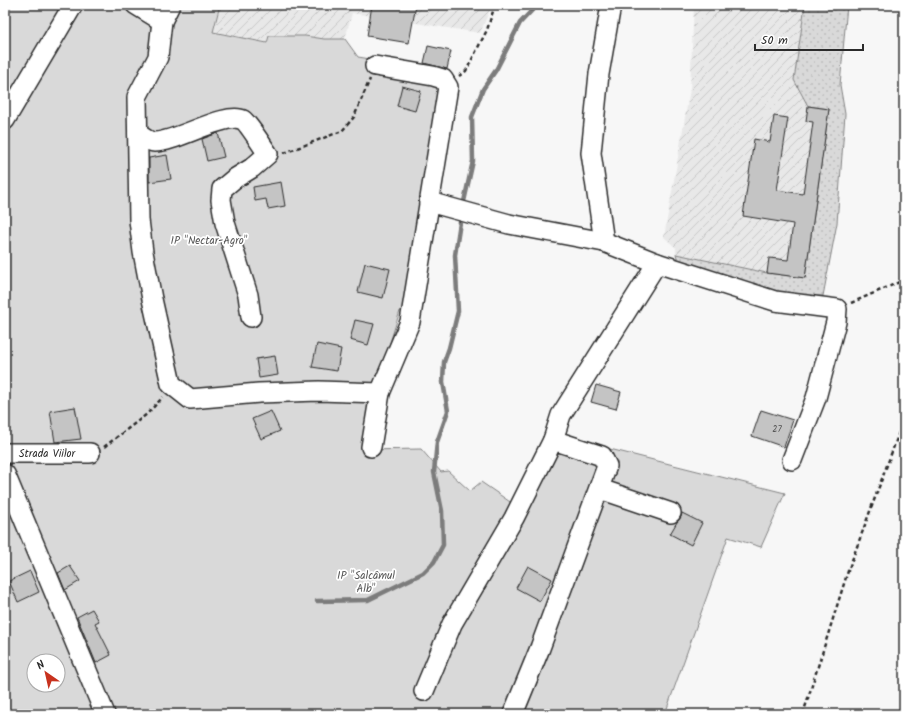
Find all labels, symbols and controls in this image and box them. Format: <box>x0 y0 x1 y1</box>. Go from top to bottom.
scale bar <box>755 26 863 52</box>
text: 50 m <box>761 31 788 50</box>
park label: IP "Nectar-Agro" <box>170 232 248 250</box>
house number: 27 <box>772 422 783 437</box>
street label: Strada Viilor <box>19 445 77 463</box>
park label: IP "Salcâmul Alb" <box>337 567 395 598</box>
north arrow <box>26 653 66 693</box>
text: N <box>33 656 49 675</box>

